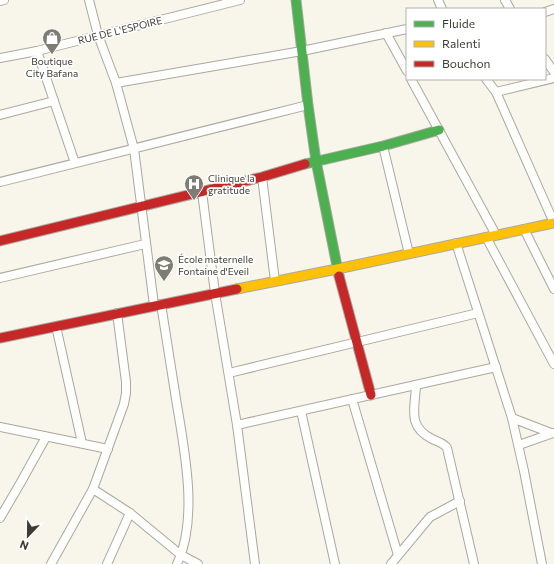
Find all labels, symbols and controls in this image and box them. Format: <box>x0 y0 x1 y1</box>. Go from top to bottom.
legend <box>406 8 546 80</box>
street label: RUE DE L'ESPOIRE <box>77 14 163 46</box>
text: Fluide <box>442 16 475 30</box>
shop icon: Boutique City Bafana <box>41 27 63 55</box>
text: Ralenti <box>442 36 481 50</box>
place label: Boutique City Bafana <box>26 55 78 79</box>
text: Bouchon <box>442 56 490 70</box>
place label: Clinique la gratitude <box>208 172 255 196</box>
hospital icon: Clinique la gratitude <box>183 173 205 201</box>
place label: École maternelle Fontaine d'Eveil <box>178 253 253 277</box>
school or university icon: École maternelle Fontaine d'Eveil <box>153 254 175 282</box>
north arrow <box>8 516 48 556</box>
text: N <box>18 538 30 553</box>

